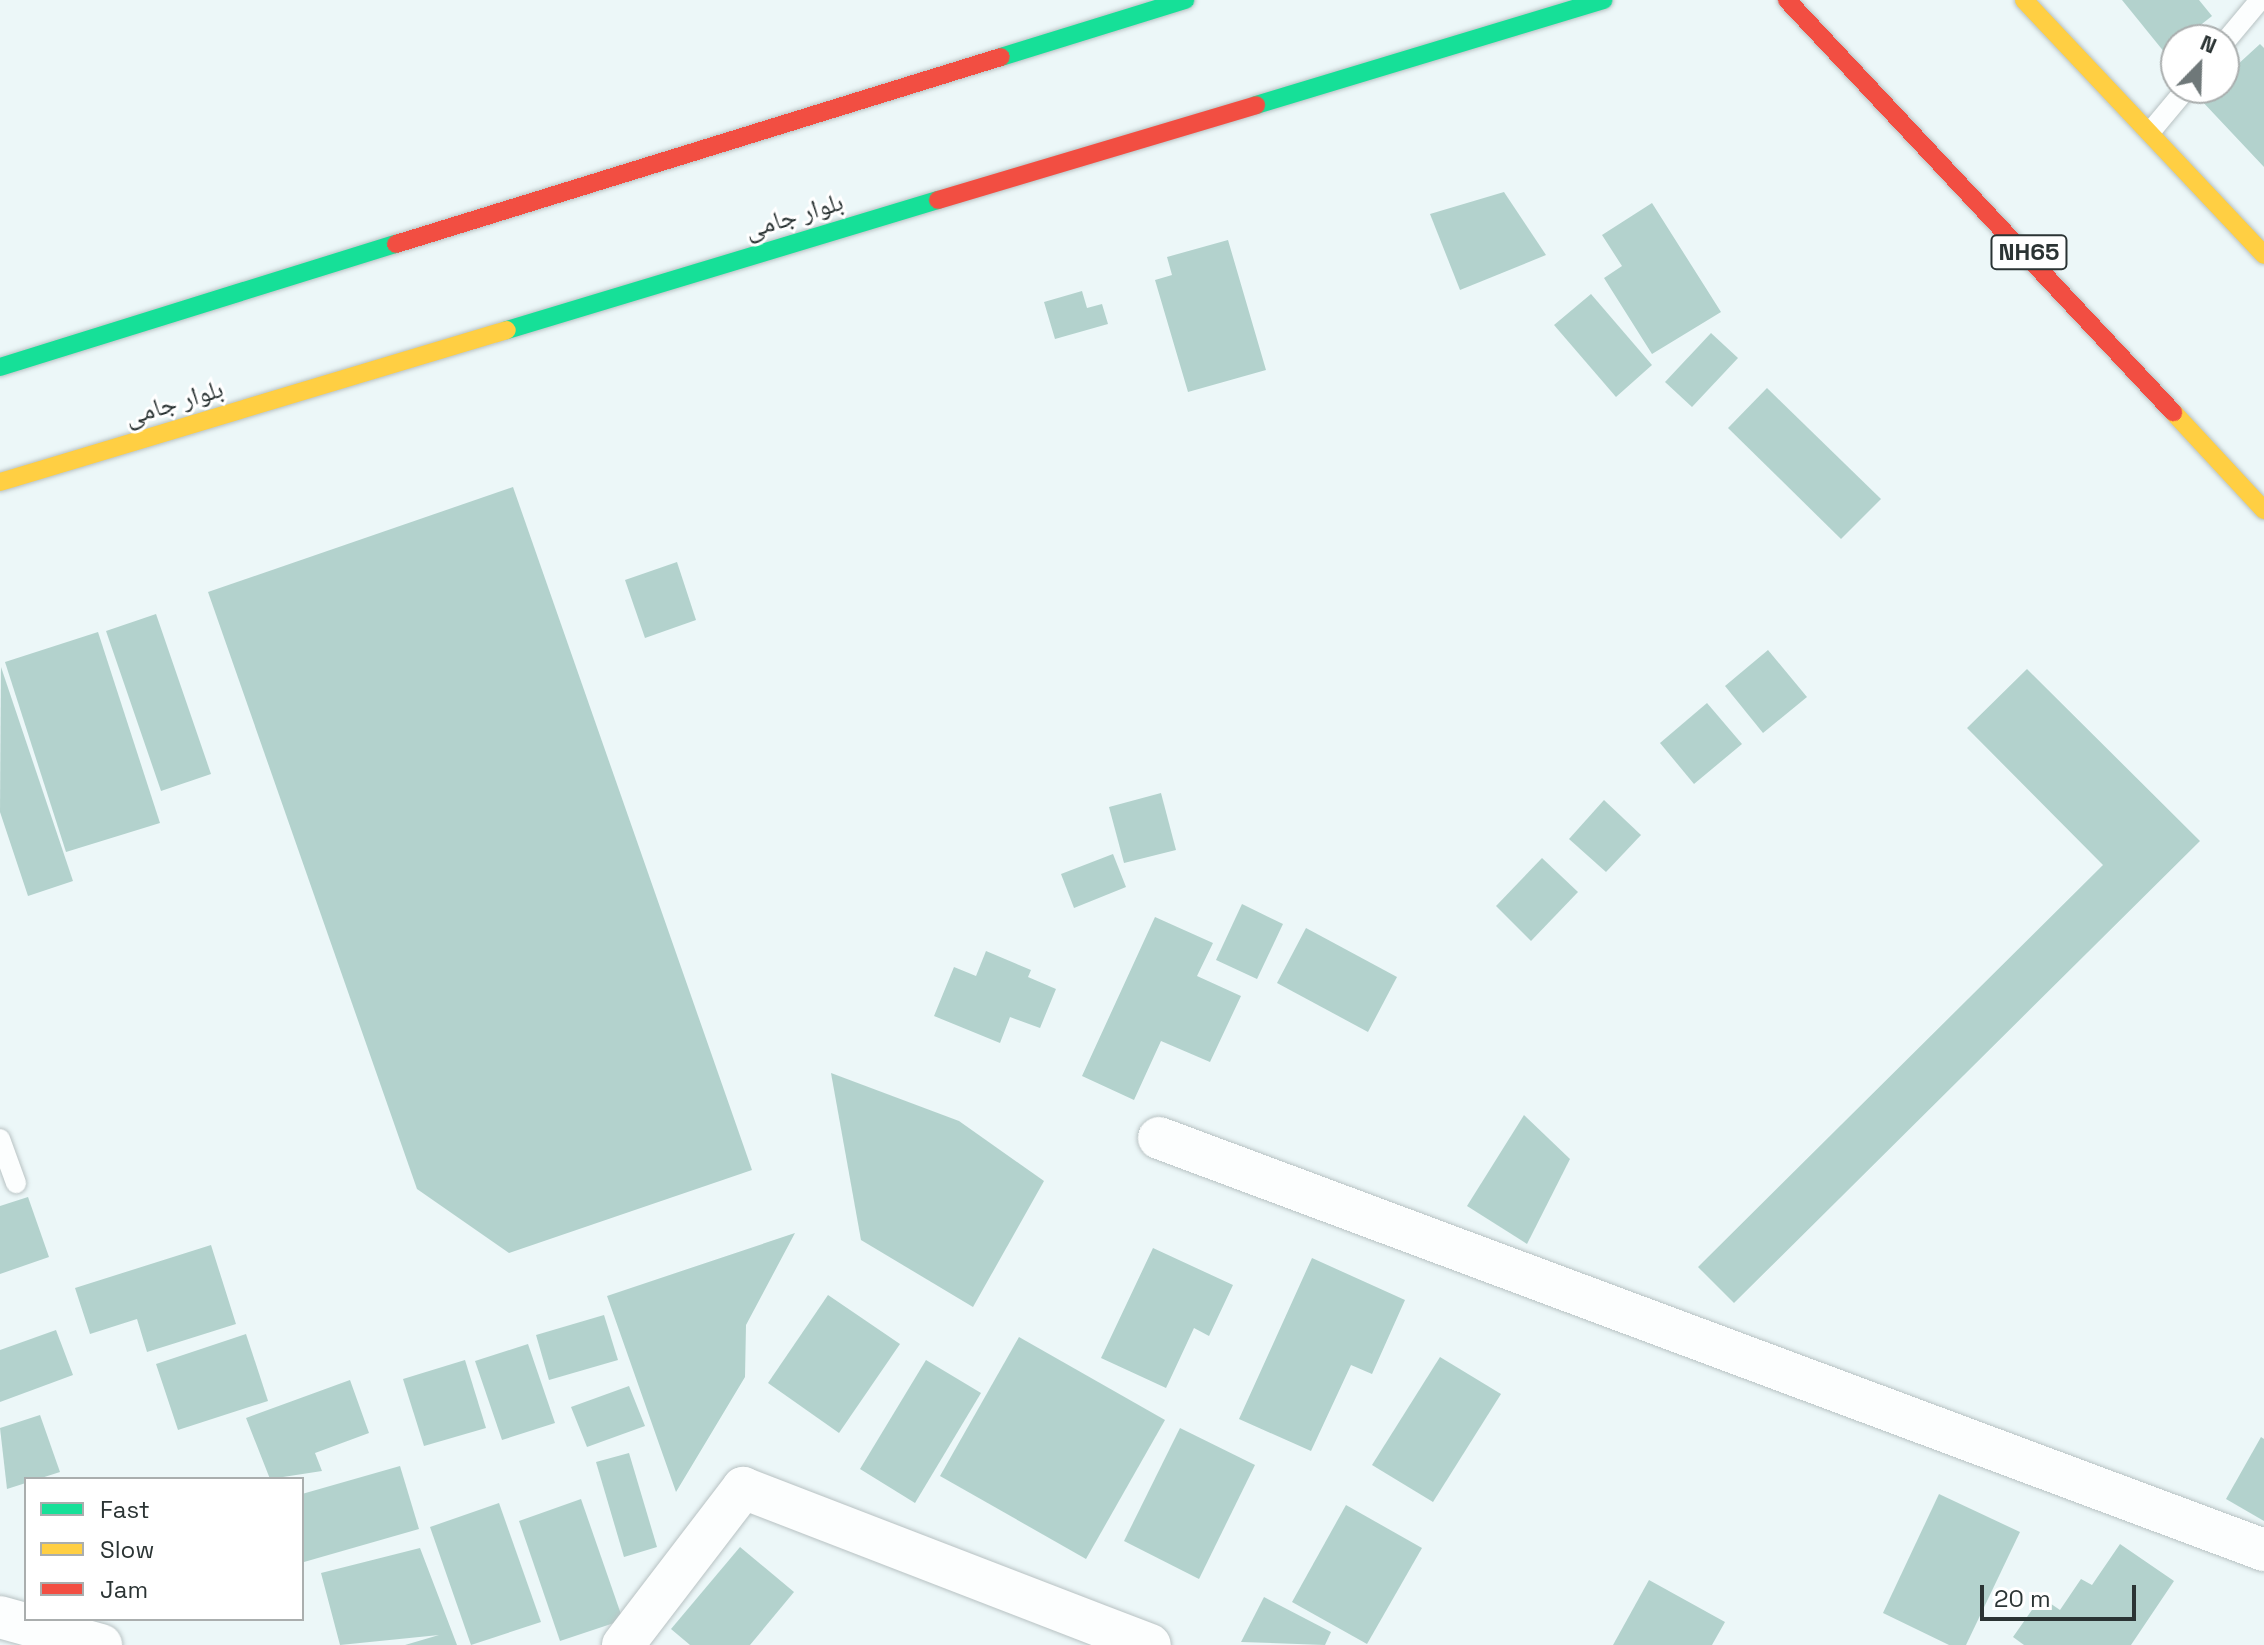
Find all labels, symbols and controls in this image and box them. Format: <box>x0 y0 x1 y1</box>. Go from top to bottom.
north arrow <box>2160 24 2240 104</box>
text: N <box>2196 28 2221 60</box>
street label: بلوار جامی <box>741 186 847 246</box>
road number: NH65 <box>1989 232 2069 272</box>
street label: بلوار جامی <box>121 373 227 433</box>
legend <box>24 1477 304 1621</box>
text: Fast <box>100 1494 150 1525</box>
text: Slow <box>100 1534 154 1565</box>
scale bar <box>1984 1569 2140 1619</box>
text: Jam <box>100 1574 148 1605</box>
text: 20 m <box>1994 1583 2051 1614</box>

